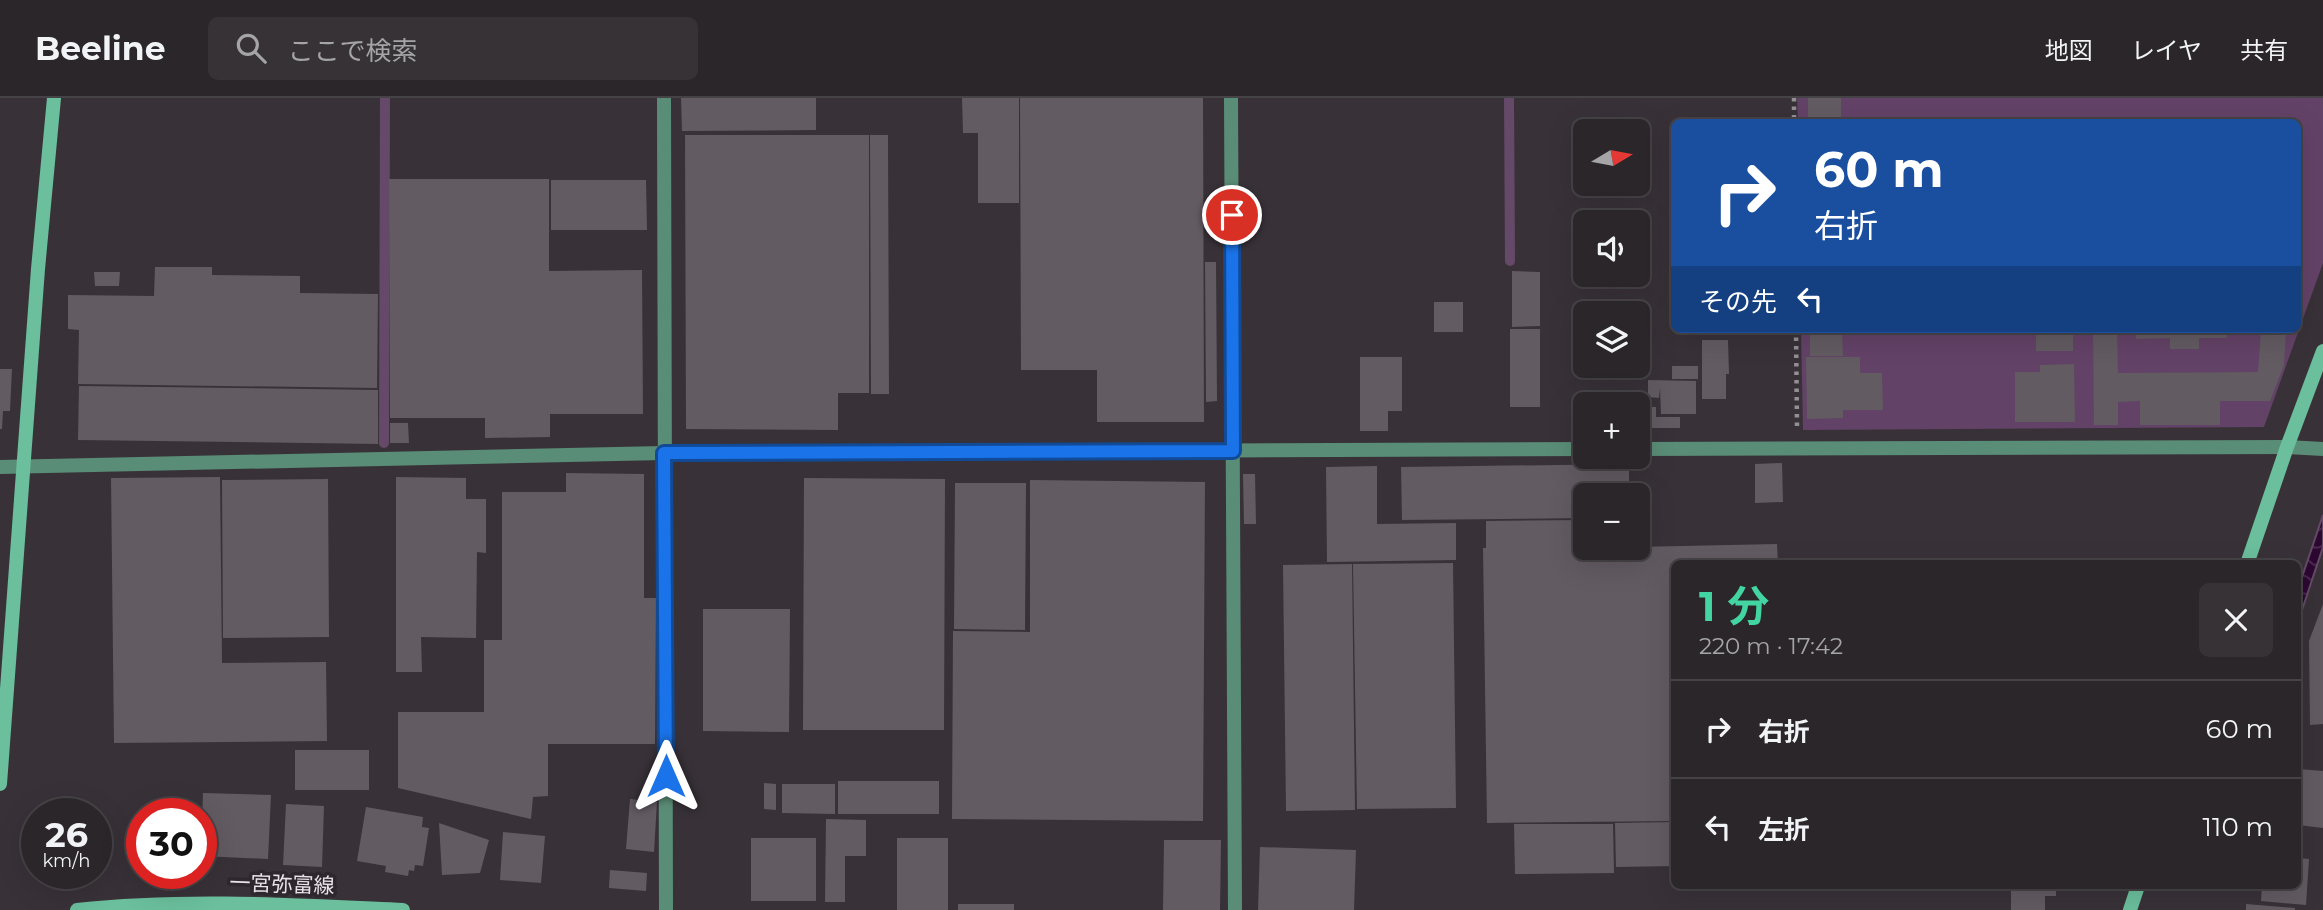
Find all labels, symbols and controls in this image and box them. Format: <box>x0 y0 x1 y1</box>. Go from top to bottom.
search box <box>208 17 698 80</box>
text: Beeline <box>35 28 166 68</box>
icon: search <box>232 29 270 67</box>
text: ここで検索 <box>288 35 418 67</box>
text: 地図 <box>2045 36 2093 65</box>
text: レイヤ <box>2131 36 2202 65</box>
text: 共有 <box>2240 36 2288 65</box>
north arrow <box>1573 119 1650 196</box>
map controls <box>1573 119 1650 560</box>
text: 60 m <box>1814 140 1944 199</box>
icon: right <box>1699 147 1790 238</box>
pin <box>1202 185 1262 245</box>
icon: arrive <box>1213 196 1251 234</box>
text: 右折 <box>1814 206 1878 245</box>
button: sound <box>1573 210 1650 287</box>
icon: left <box>1791 280 1829 318</box>
text: その先 <box>1699 286 1777 318</box>
button: layers <box>1573 301 1650 378</box>
button: + <box>1573 392 1650 469</box>
button: − <box>1573 483 1650 560</box>
text: 1 分 <box>1699 580 1769 632</box>
button: close <box>2199 583 2273 657</box>
text: 220 m · 17:42 <box>1699 632 1843 660</box>
icon: right <box>1699 710 1737 748</box>
text: 60 m <box>2206 713 2273 745</box>
text: 右折 <box>1758 716 1810 748</box>
position arrow <box>629 739 703 813</box>
speed limit sign: 30 <box>126 798 217 889</box>
icon: left <box>1699 808 1737 846</box>
text: 110 m <box>2203 811 2273 843</box>
text: 26 <box>45 813 88 856</box>
text: 左折 <box>1758 814 1810 846</box>
text: km/h <box>42 850 91 872</box>
street label: 一宮弥富線 <box>229 870 335 898</box>

